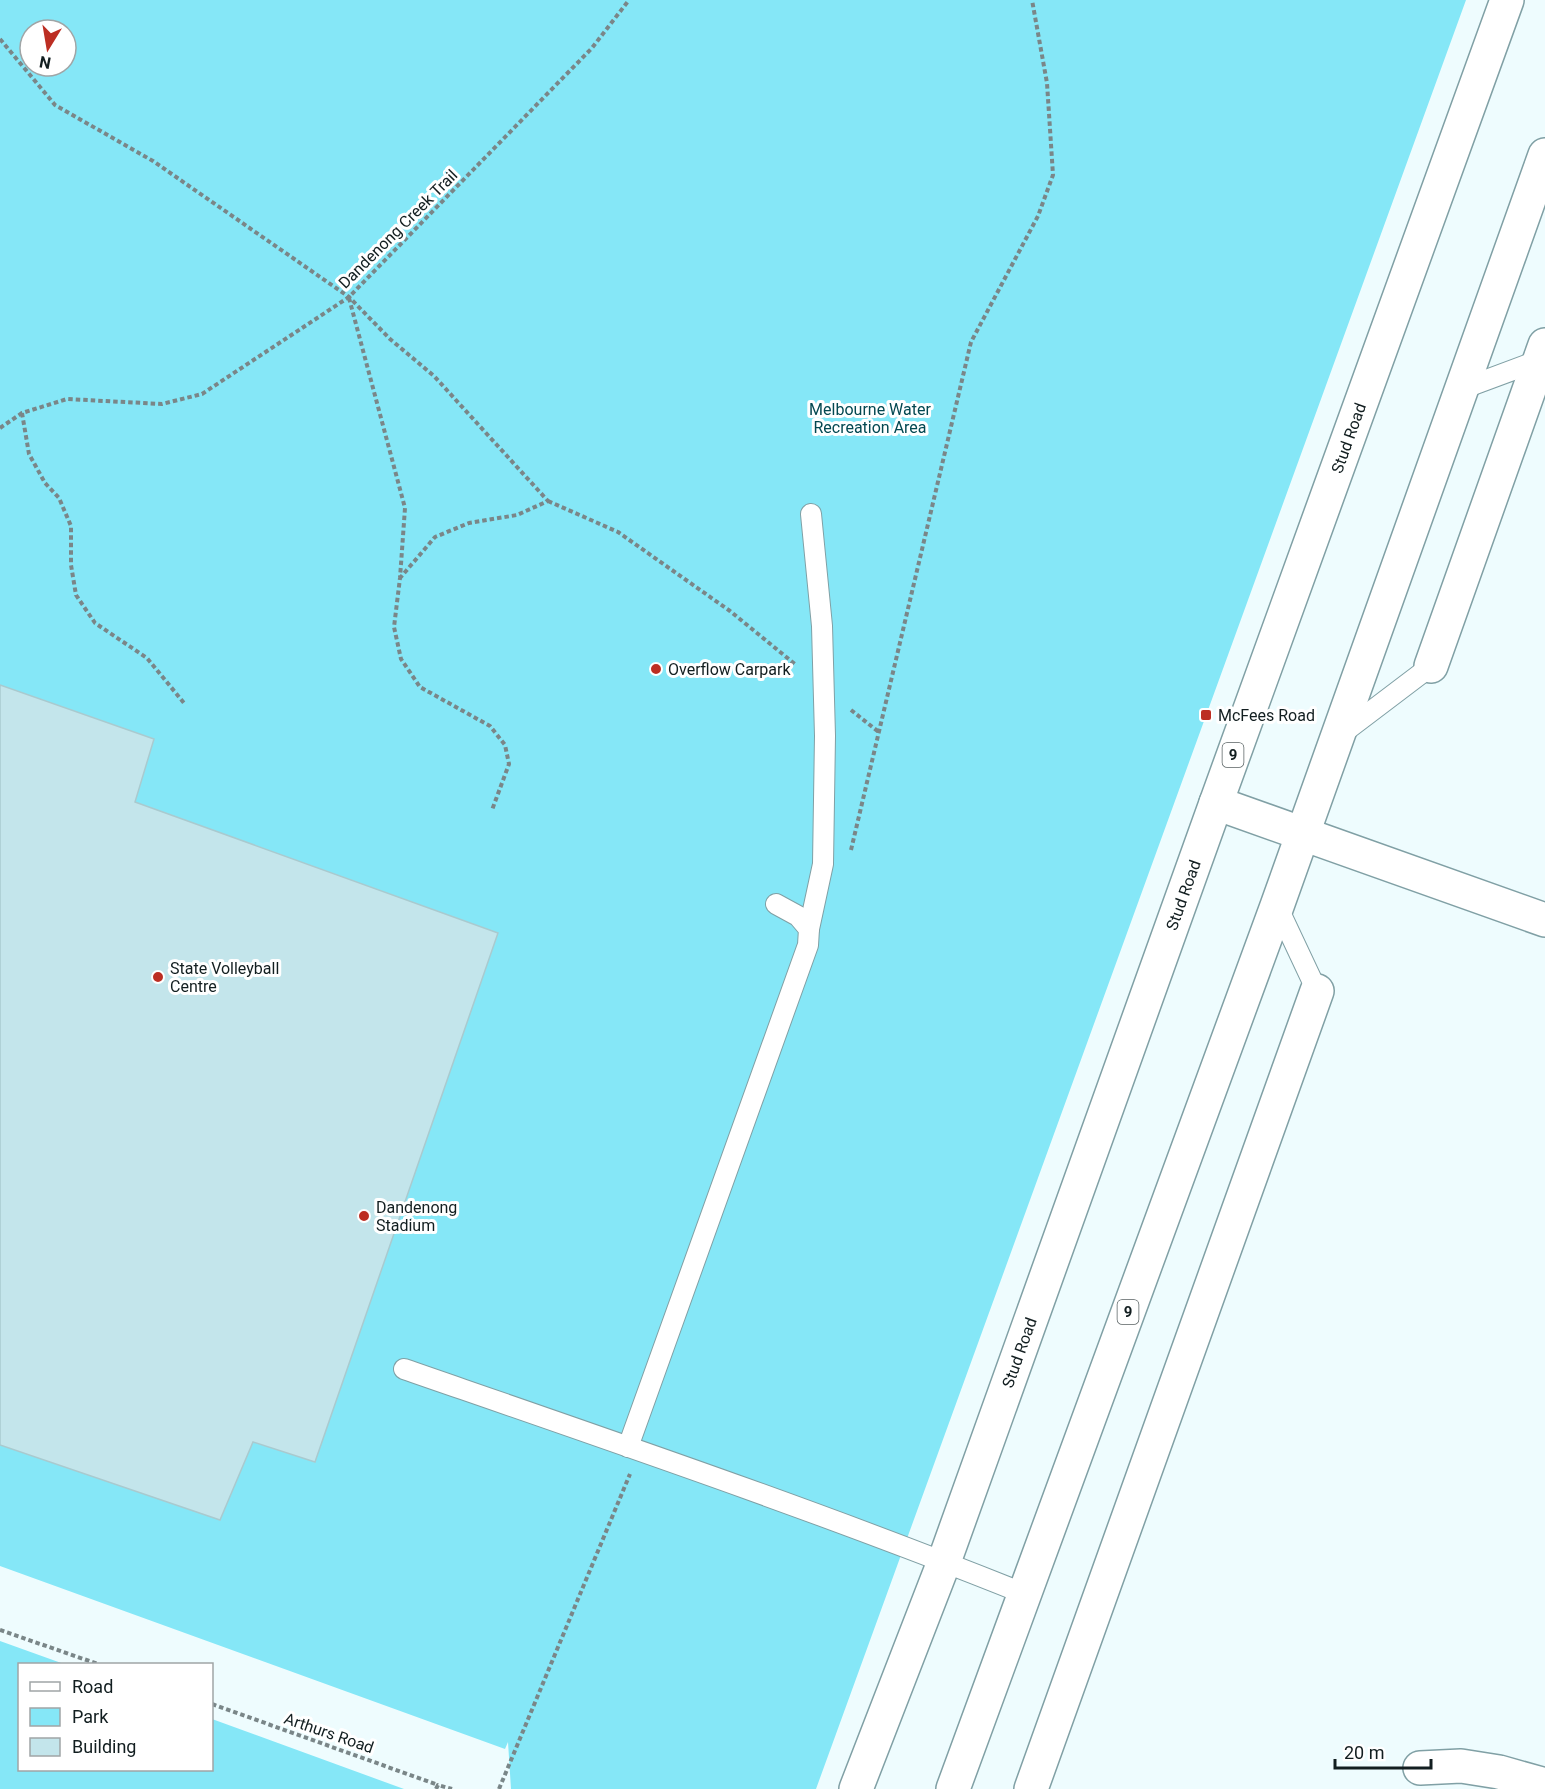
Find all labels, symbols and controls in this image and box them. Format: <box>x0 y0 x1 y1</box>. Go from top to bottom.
north arrow <box>18 18 78 78</box>
text: N <box>38 52 53 73</box>
street label: Dandenong Creek Trail <box>335 166 461 292</box>
park label: Melbourne Water Recreation Area <box>809 400 931 437</box>
street label: Stud Road <box>1327 400 1370 476</box>
place label: Overflow Carpark <box>668 660 791 679</box>
marker: Overflow Carpark <box>649 662 663 676</box>
place label: McFees Road <box>1218 706 1315 725</box>
marker: McFees Road <box>1199 708 1213 722</box>
road number: 9 <box>1222 743 1244 767</box>
street label: Stud Road <box>1162 857 1204 933</box>
place label: State Volleyball Centre <box>170 959 279 996</box>
marker: State Volleyball Centre <box>151 970 165 984</box>
place label: Dandenong Stadium <box>376 1198 457 1235</box>
marker: Dandenong Stadium <box>357 1209 371 1223</box>
road number: 9 <box>1118 1300 1138 1324</box>
street label: Stud Road <box>998 1315 1040 1390</box>
legend <box>18 1663 213 1771</box>
text: Road <box>72 1676 113 1697</box>
text: Park <box>72 1706 109 1727</box>
street label: Arthurs Road <box>282 1709 376 1757</box>
scale bar <box>1335 1732 1431 1770</box>
text: Building <box>72 1736 136 1757</box>
text: 20 m <box>1344 1742 1384 1763</box>

